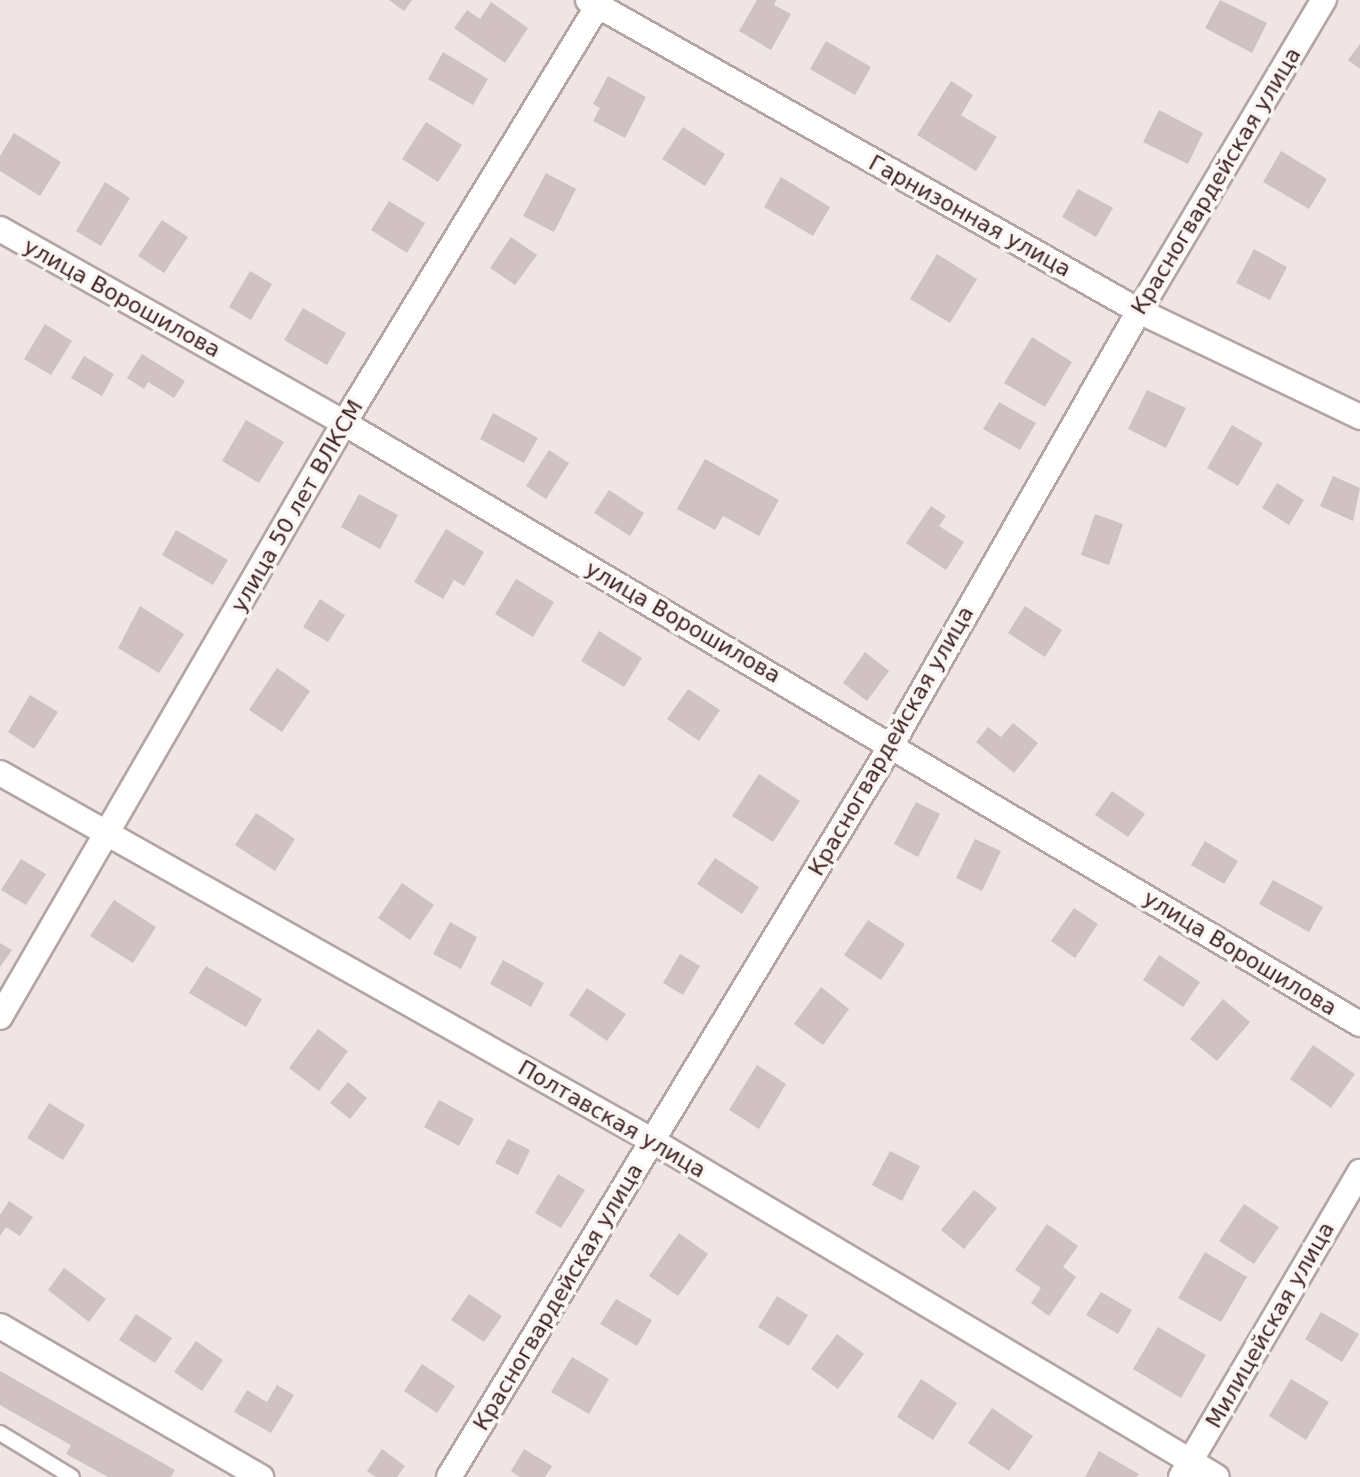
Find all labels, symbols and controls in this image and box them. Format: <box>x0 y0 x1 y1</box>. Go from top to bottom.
street label: Красногвардейская улица <box>1126 43 1306 319</box>
street label: Гарнизонная улица <box>864 149 1076 283</box>
street label: улица Ворошилова <box>19 233 225 363</box>
street label: улица 50 лет ВЛКСМ <box>225 395 369 617</box>
street label: улица Ворошилова <box>581 555 785 689</box>
street label: Красногвардейская улица <box>803 601 979 881</box>
street label: улица Ворошилова <box>1138 885 1342 1021</box>
street label: Полтавская улица <box>513 1055 711 1183</box>
street label: Красногвардейская улица <box>468 1159 648 1435</box>
street label: Милицейская улица <box>1200 1217 1340 1433</box>

